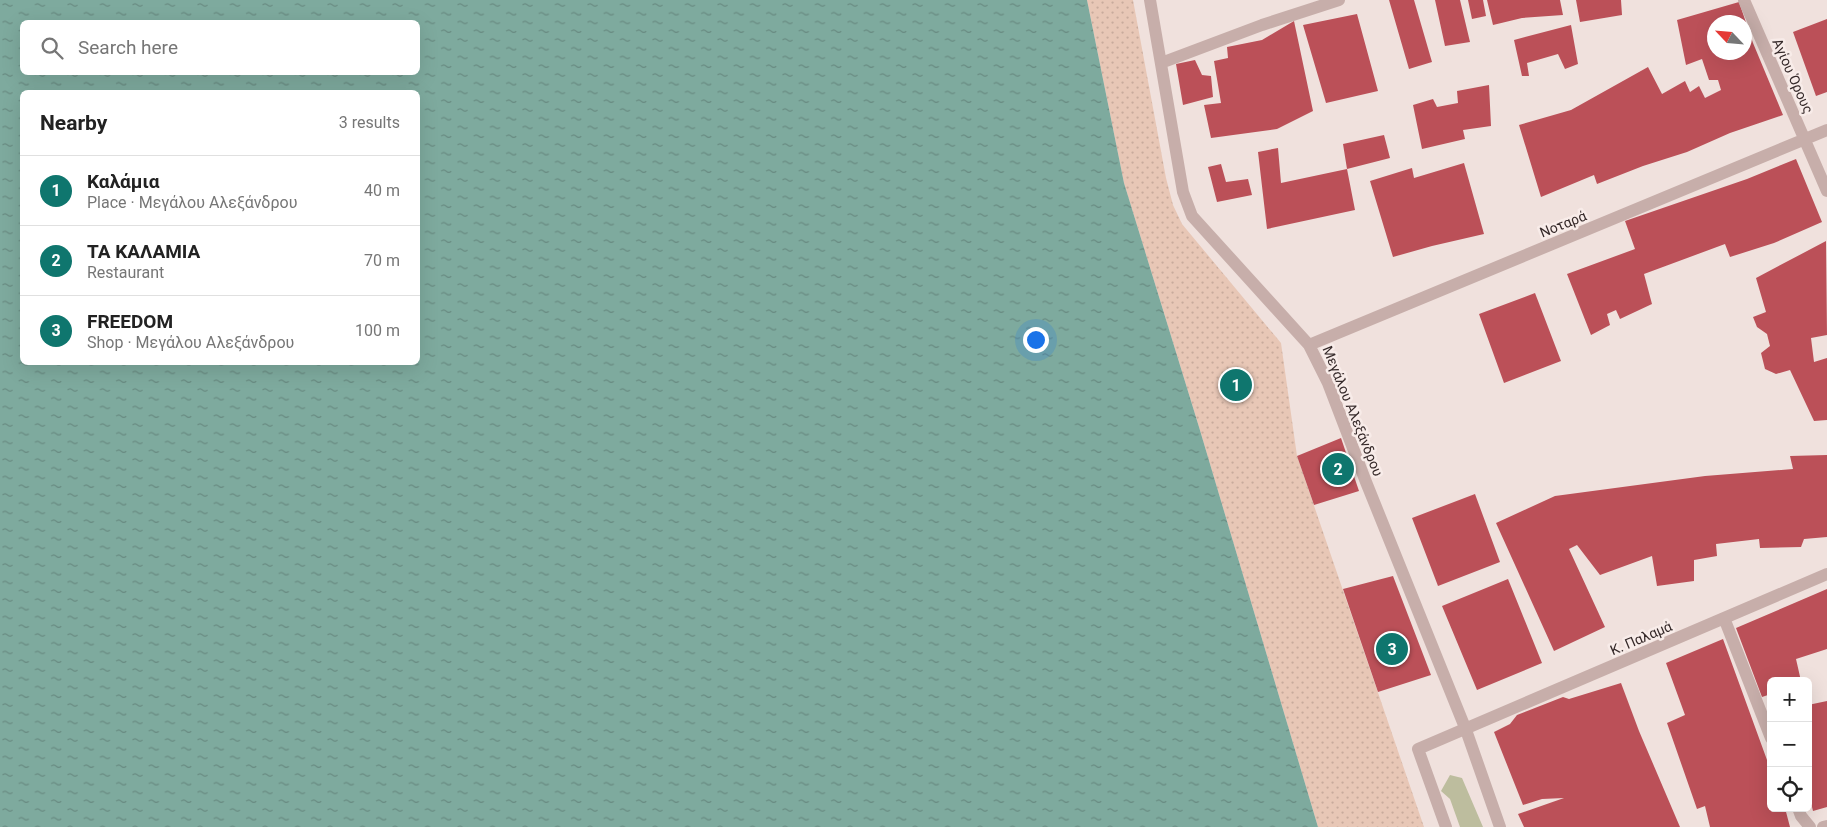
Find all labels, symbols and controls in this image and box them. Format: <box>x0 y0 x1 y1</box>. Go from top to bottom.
north arrow <box>1707 15 1752 60</box>
search box <box>20 20 420 75</box>
icon: search <box>38 34 66 62</box>
text: Search here <box>78 36 178 59</box>
street label: Αγίου Όρους <box>1769 36 1817 116</box>
text: Nearby <box>40 111 107 135</box>
text: 3 results <box>339 113 400 132</box>
text: Καλάμια <box>87 170 159 193</box>
text: 1 <box>51 181 61 200</box>
text: 40 m <box>364 181 400 200</box>
text: Place · Μεγάλου Αλεξάνδρου <box>87 193 297 212</box>
street label: Νοταρά <box>1537 207 1589 241</box>
text: ΤΑ ΚΑΛΑΜΙΑ <box>87 240 200 263</box>
text: 2 <box>51 251 61 270</box>
text: 70 m <box>364 251 400 270</box>
text: Restaurant <box>87 263 164 282</box>
text: FREEDOM <box>87 310 173 333</box>
text: 3 <box>51 321 61 340</box>
text: 100 m <box>355 321 400 340</box>
your location <box>1023 327 1049 353</box>
text: Shop · Μεγάλου Αλεξάνδρου <box>87 333 294 352</box>
street label: Μεγάλου Αλεξάνδρου <box>1320 344 1386 478</box>
pin: 1 <box>1220 366 1252 404</box>
pin: 2 <box>1322 450 1354 488</box>
street label: Κ. Παλαμά <box>1608 618 1674 658</box>
pin: 3 <box>1376 630 1408 668</box>
map controls <box>1767 677 1812 812</box>
button: + <box>1767 677 1812 722</box>
button: − <box>1767 722 1812 767</box>
button: locate <box>1767 767 1812 812</box>

